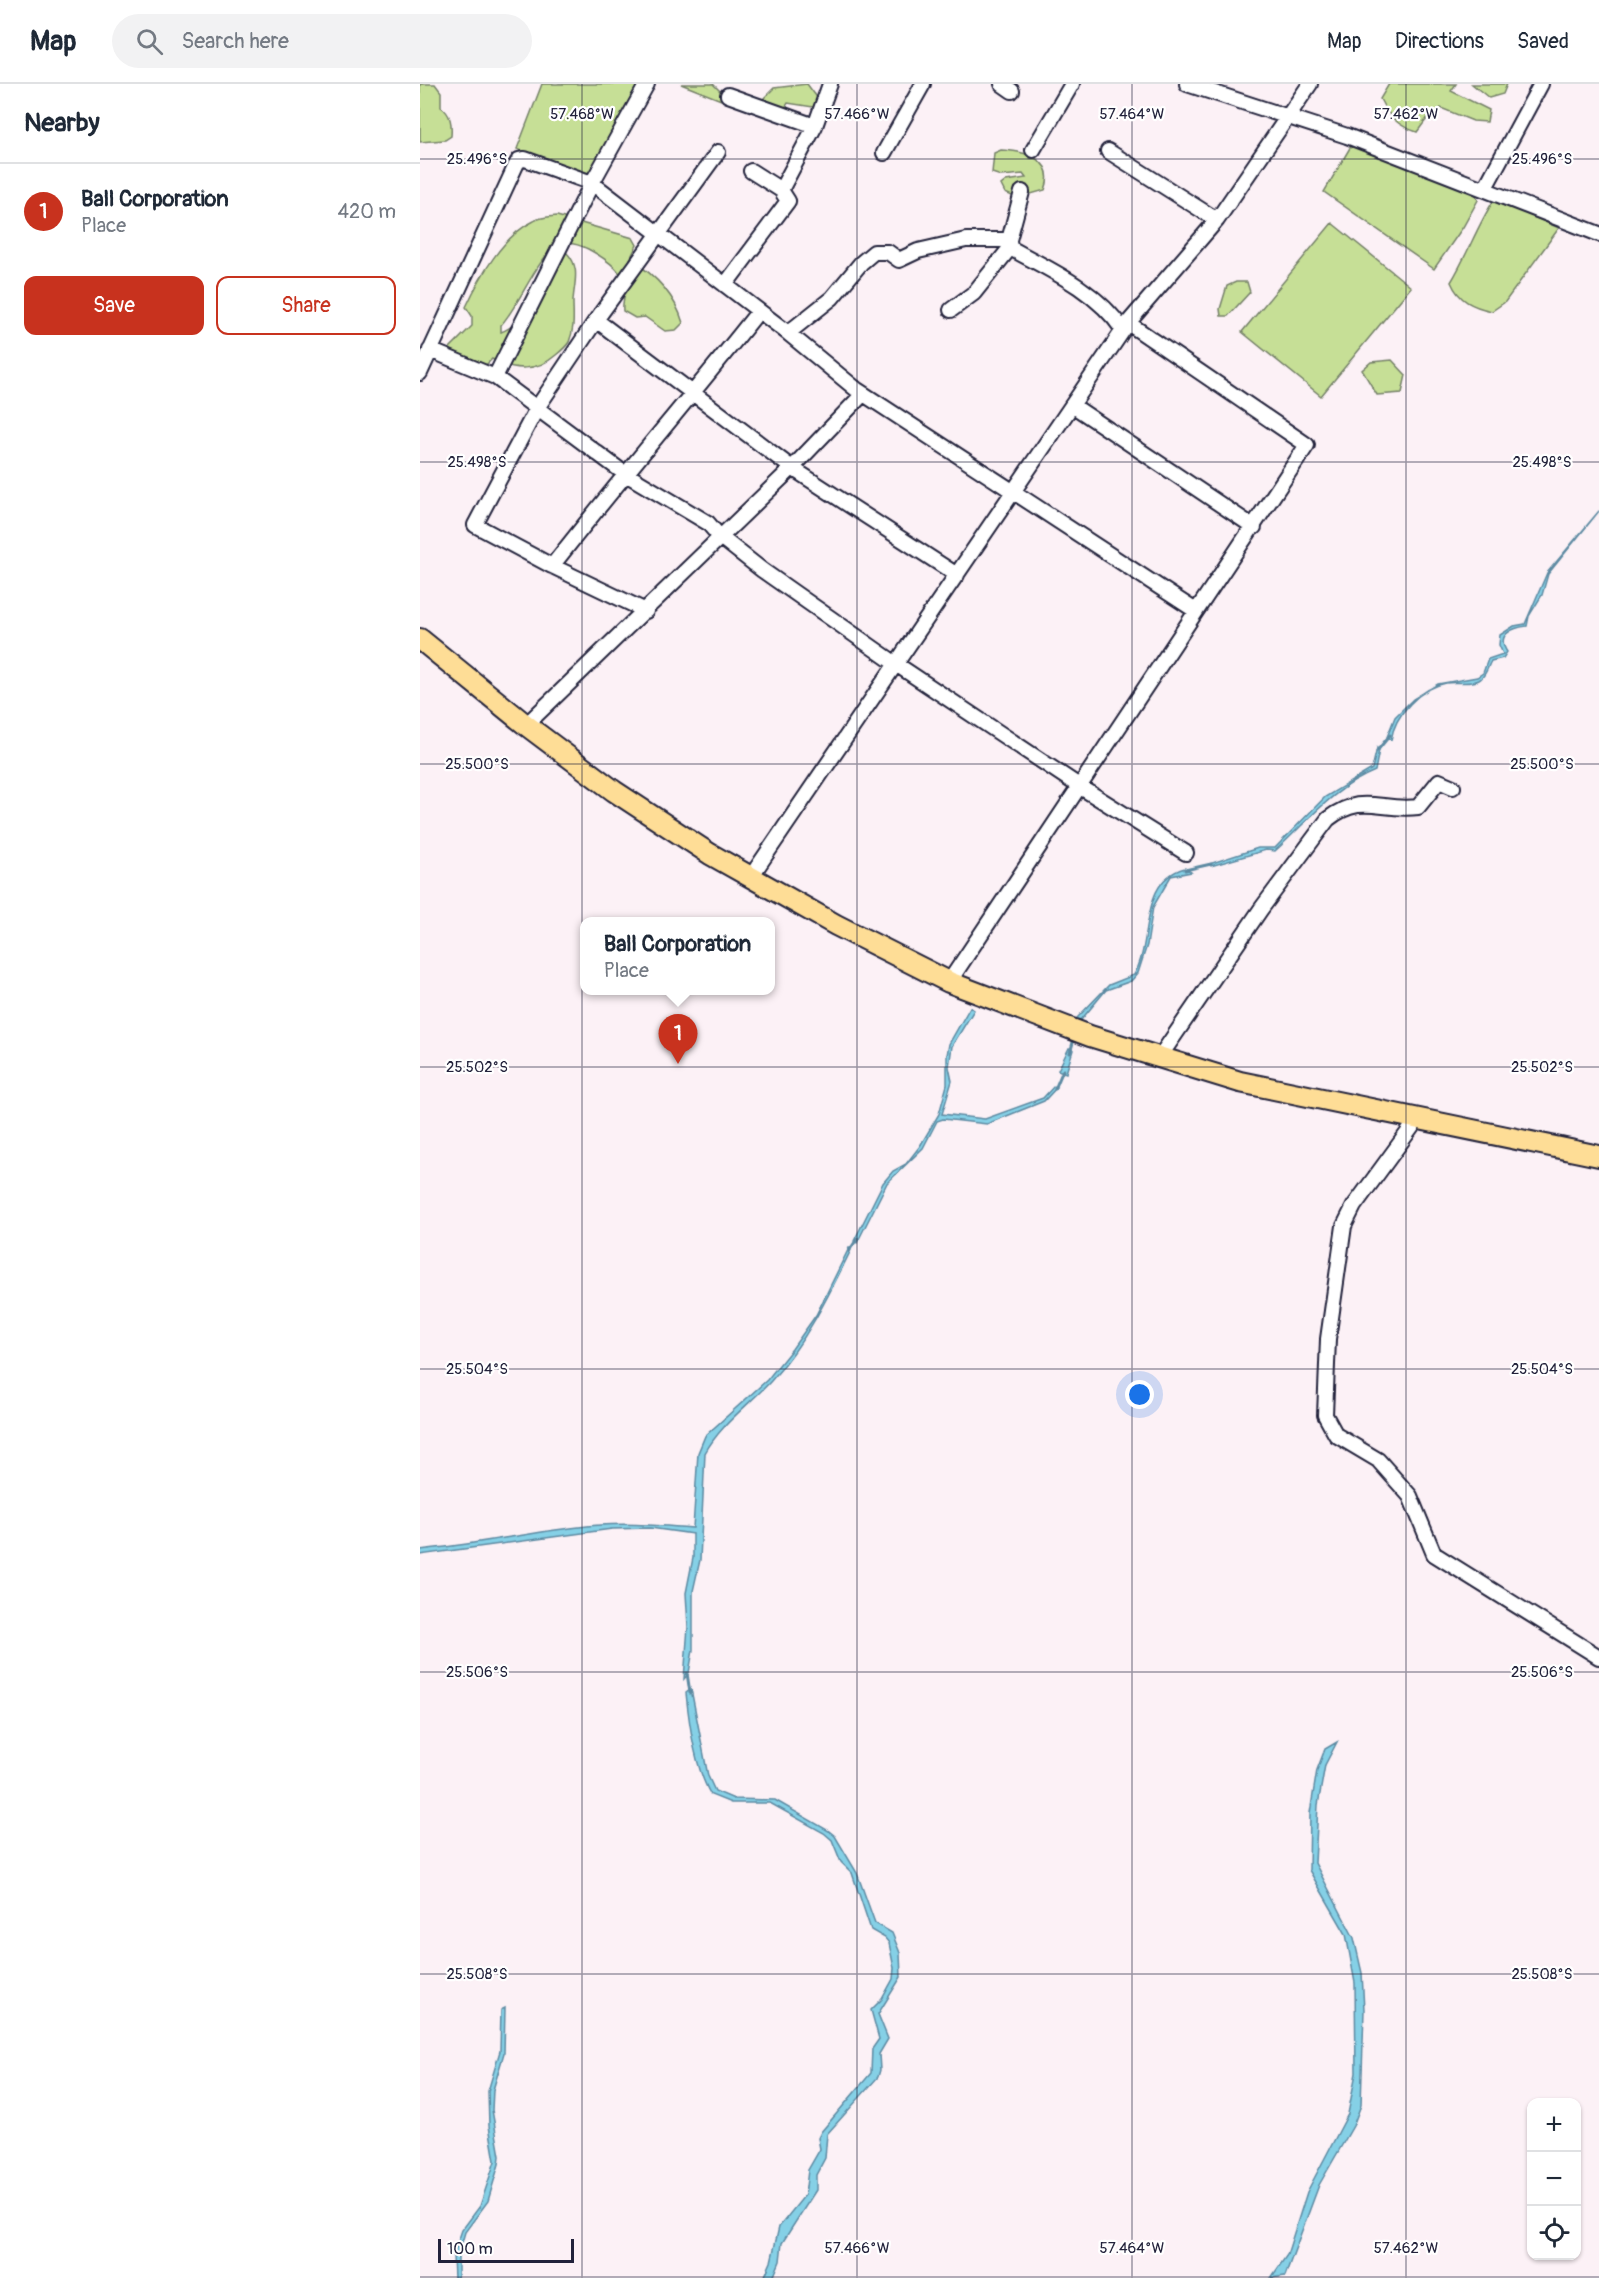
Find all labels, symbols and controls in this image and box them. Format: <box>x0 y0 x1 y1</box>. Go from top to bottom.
search box <box>112 14 532 68</box>
text: Map <box>30 24 76 59</box>
icon: search <box>133 25 166 58</box>
text: Search here <box>181 27 289 55</box>
text: Map <box>1327 28 1362 55</box>
text: Directions <box>1395 28 1484 55</box>
text: Saved <box>1517 28 1569 55</box>
text: 57.468°W <box>550 105 614 124</box>
text: 57.466°W <box>825 105 890 124</box>
text: 57.464°W <box>1100 105 1165 124</box>
text: 57.462°W <box>1374 105 1438 124</box>
text: Nearby <box>24 107 100 139</box>
text: 25.496°S <box>447 150 507 169</box>
text: 25.496°S <box>1512 150 1572 169</box>
text: Ball Corporation <box>81 185 229 213</box>
text: 1 <box>40 199 47 224</box>
text: 420 m <box>337 199 396 224</box>
text: Place <box>81 213 126 238</box>
button: Save <box>24 276 204 335</box>
button: Share <box>216 276 396 335</box>
text: 25.498°S <box>447 453 507 472</box>
text: 25.498°S <box>1512 453 1572 472</box>
text: 25.500°S <box>445 755 509 774</box>
text: 25.500°S <box>1510 755 1574 774</box>
popup <box>580 917 775 995</box>
text: Ball Corporation <box>604 930 751 958</box>
text: Place <box>604 958 649 983</box>
pin: 1 <box>658 1014 698 1064</box>
text: 25.502°S <box>446 1058 508 1077</box>
text: 25.502°S <box>1511 1058 1573 1077</box>
text: 25.504°S <box>446 1360 508 1379</box>
text: 25.504°S <box>1511 1360 1573 1379</box>
your location <box>1125 1380 1154 1409</box>
text: 25.506°S <box>446 1663 508 1682</box>
text: 25.506°S <box>1511 1663 1573 1682</box>
text: 25.508°S <box>446 1965 508 1984</box>
text: 25.508°S <box>1511 1965 1573 1984</box>
map controls <box>1527 2098 1581 2260</box>
button: + <box>1527 2098 1581 2152</box>
button: − <box>1527 2152 1581 2206</box>
button: locate <box>1527 2206 1581 2260</box>
scale bar <box>438 2236 574 2264</box>
text: 100 m <box>447 2239 493 2259</box>
text: 57.466°W <box>825 2239 890 2258</box>
text: 57.464°W <box>1100 2239 1165 2258</box>
text: 57.462°W <box>1374 2239 1438 2258</box>

